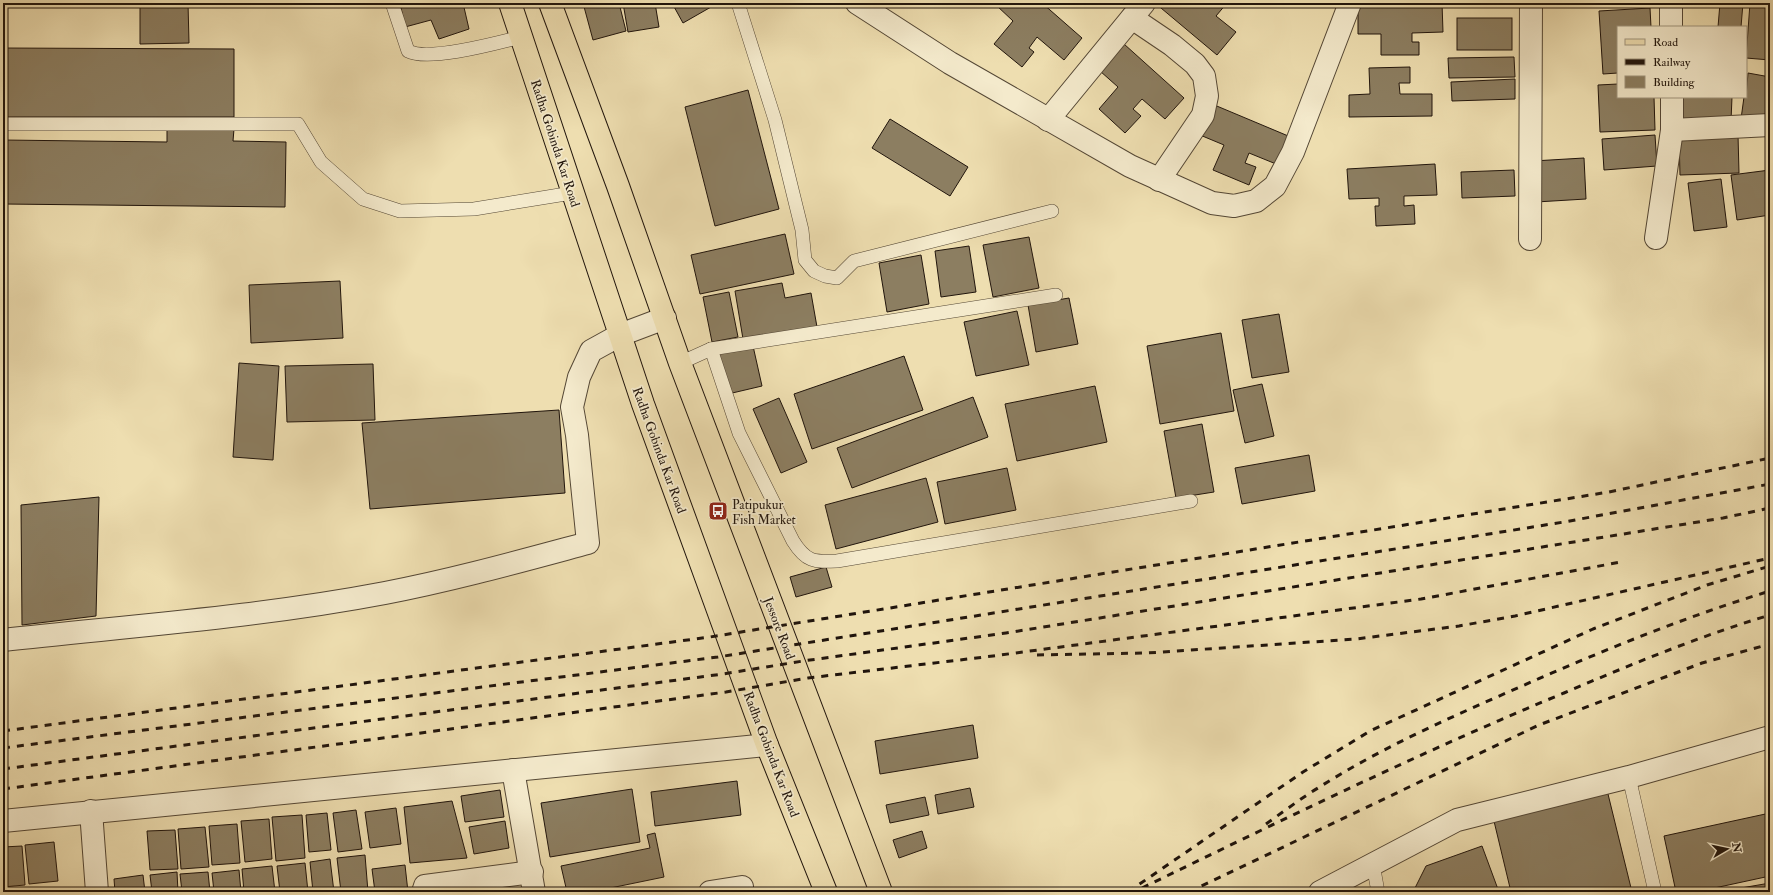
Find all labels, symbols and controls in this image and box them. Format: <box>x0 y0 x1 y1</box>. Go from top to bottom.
legend <box>1617 26 1747 98</box>
text: Road <box>1653 35 1678 50</box>
text: Railway <box>1653 55 1691 70</box>
text: Building <box>1653 75 1696 90</box>
street label: Radha Gobinda Kar Road <box>527 77 583 210</box>
street label: Radha Gobinda Kar Road <box>629 385 690 516</box>
place label: Patipukur Fish Market <box>732 497 796 528</box>
bus stop icon: Patipukur Fish Market <box>707 500 729 522</box>
street label: Jessore Road <box>759 594 799 662</box>
street label: Radha Gobinda Kar Road <box>740 689 803 820</box>
north arrow <box>1707 829 1747 869</box>
text: N <box>1729 841 1744 855</box>

